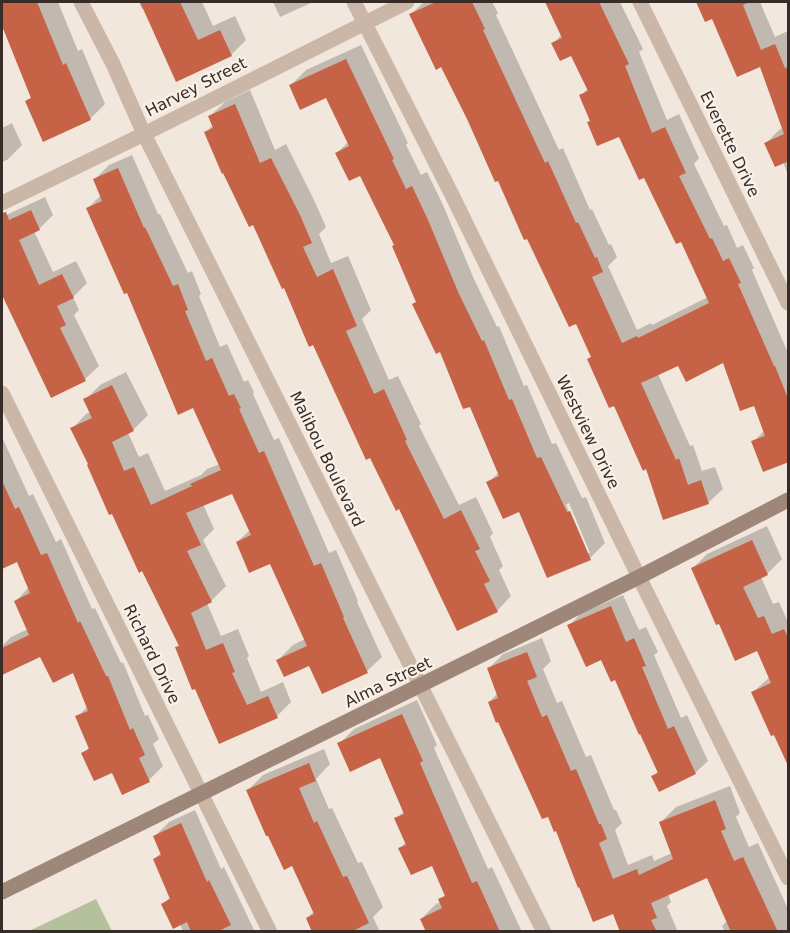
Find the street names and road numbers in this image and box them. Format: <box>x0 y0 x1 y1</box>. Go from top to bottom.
street label: Harvey Street <box>142 53 250 121</box>
street label: Everette Drive <box>696 88 764 200</box>
street label: Westview Drive <box>552 372 624 492</box>
street label: Malibou Boulevard <box>286 388 368 530</box>
street label: Richard Drive <box>120 601 184 707</box>
street label: Alma Street <box>341 653 435 711</box>

